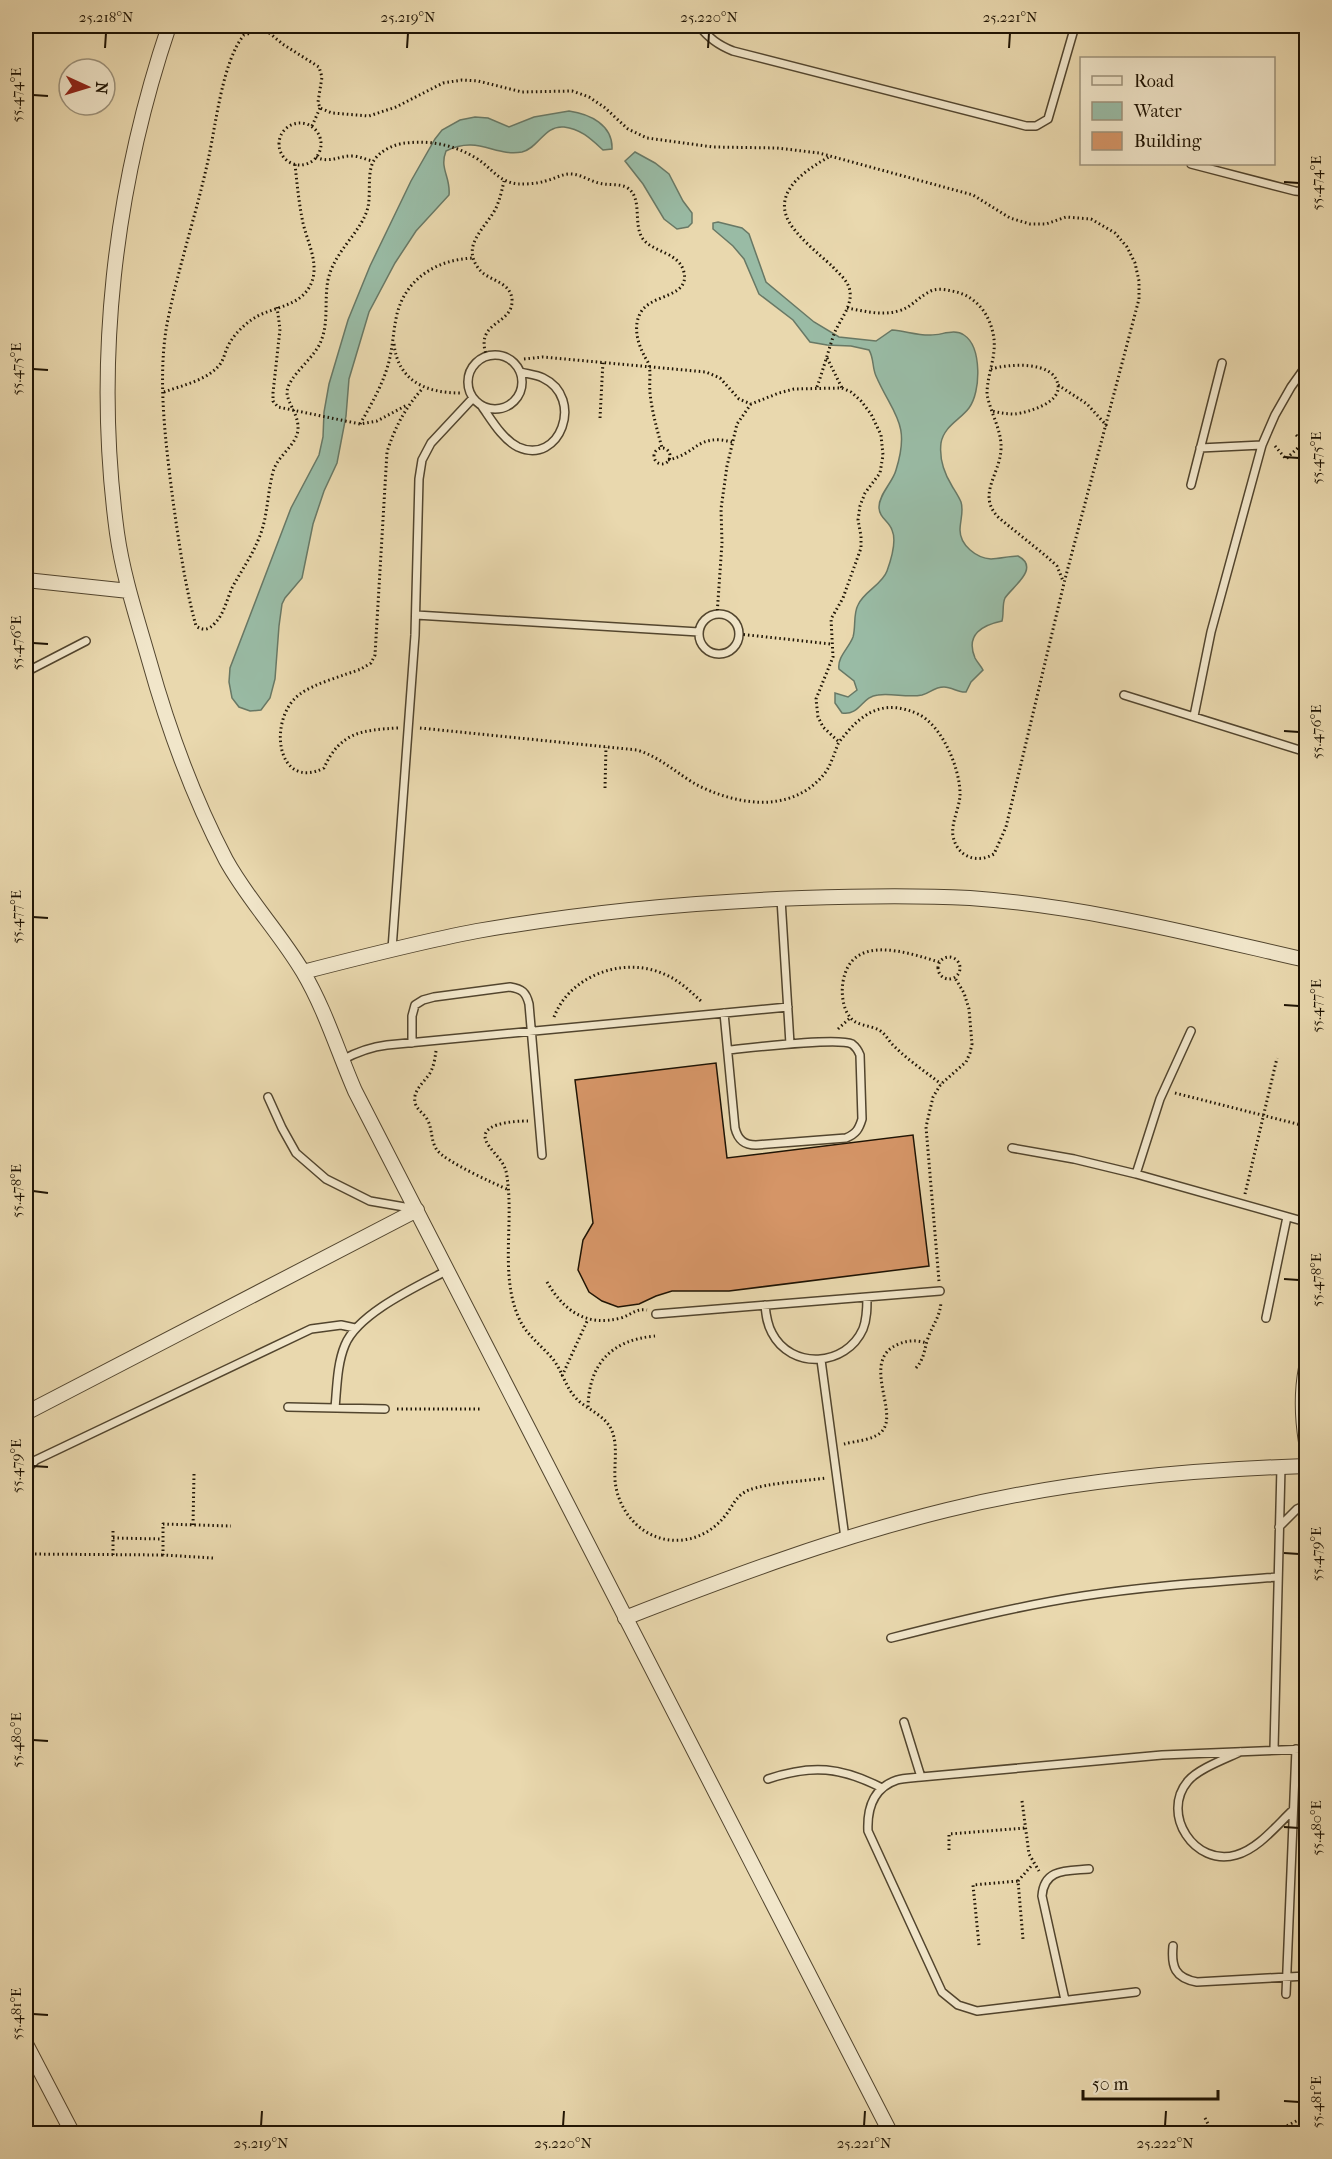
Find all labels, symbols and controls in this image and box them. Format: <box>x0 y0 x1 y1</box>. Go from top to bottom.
text: 25.218°N <box>79 8 134 26</box>
text: 25.219°N <box>381 8 436 26</box>
text: 25.220°N <box>680 8 738 26</box>
text: 25.221°N <box>983 8 1038 26</box>
north arrow <box>57 57 117 117</box>
legend <box>1080 57 1275 165</box>
text: 55.474°E <box>7 68 25 122</box>
text: Road <box>1134 71 1174 92</box>
text: N <box>92 81 111 96</box>
text: Water <box>1133 101 1182 122</box>
text: Building <box>1134 131 1202 152</box>
text: 55.474°E <box>1307 156 1325 210</box>
text: 55.475°E <box>7 343 25 395</box>
text: 55.475°E <box>1307 432 1325 484</box>
text: 55.476°E <box>7 616 25 670</box>
text: 55.476°E <box>1307 705 1325 759</box>
text: 55.477°E <box>7 890 25 944</box>
text: 55.477°E <box>1307 979 1325 1033</box>
text: 55.478°E <box>7 1164 25 1218</box>
text: 55.478°E <box>1307 1253 1325 1307</box>
text: 55.479°E <box>7 1439 25 1493</box>
text: 55.479°E <box>1307 1527 1325 1581</box>
text: 55.480°E <box>7 1712 25 1768</box>
text: 55.480°E <box>1307 1800 1325 1856</box>
text: 55.481°E <box>7 1988 25 2040</box>
scale bar <box>1083 2063 1218 2101</box>
text: 50 m <box>1092 2074 1129 2095</box>
text: 55.481°E <box>1307 2076 1325 2128</box>
text: 25.219°N <box>234 2134 289 2152</box>
text: 25.220°N <box>534 2134 592 2152</box>
text: 25.221°N <box>837 2134 892 2152</box>
text: 25.222°N <box>1136 2134 1194 2152</box>

